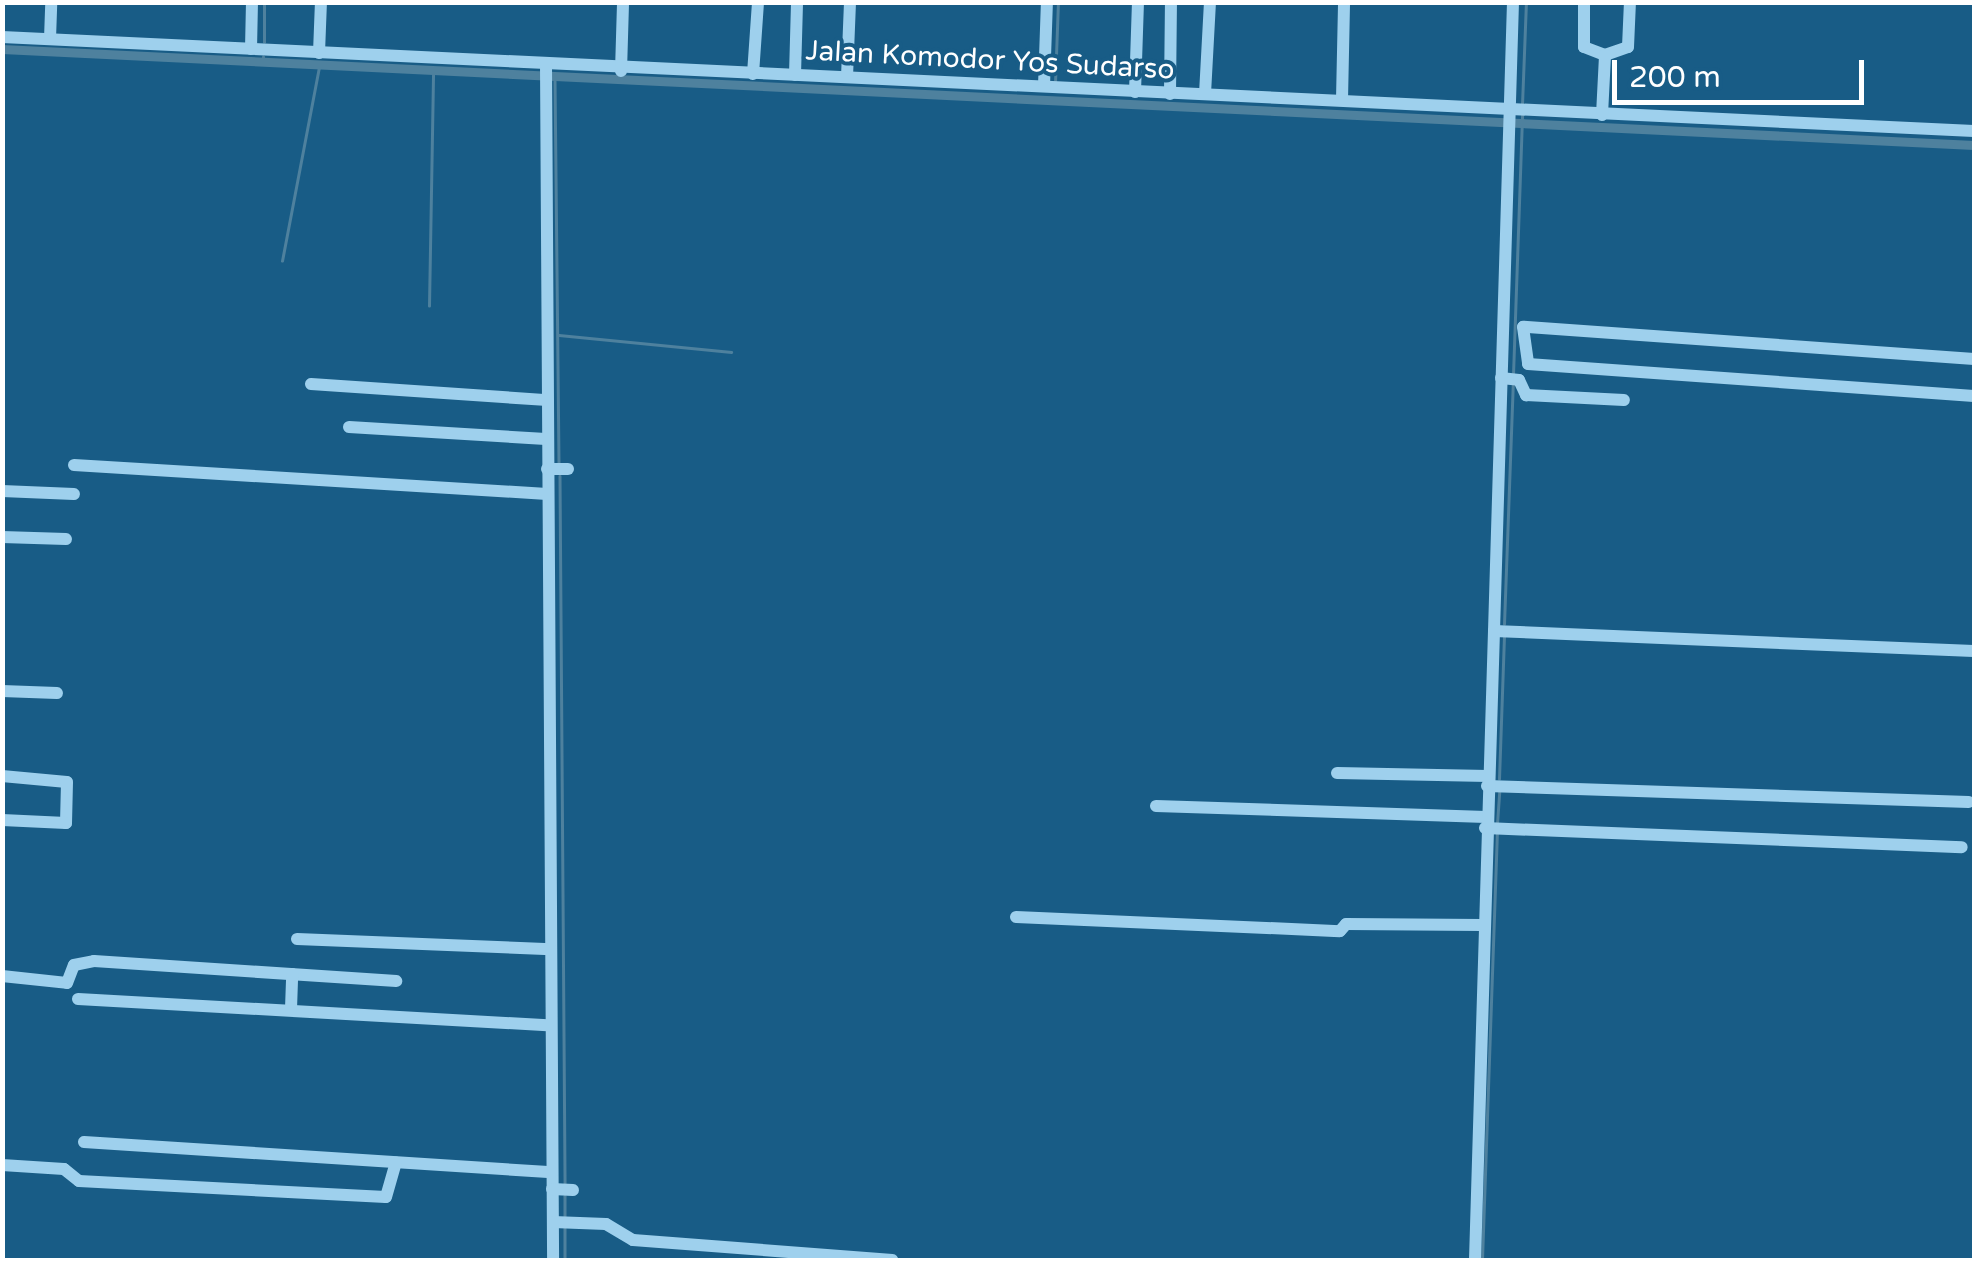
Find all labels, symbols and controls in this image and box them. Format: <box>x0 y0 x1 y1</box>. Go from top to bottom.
street label: Jalan Komodor Yos Sudarso <box>805 34 1175 86</box>
scale bar <box>1617 40 1870 102</box>
text: 200 m <box>1629 59 1721 96</box>

